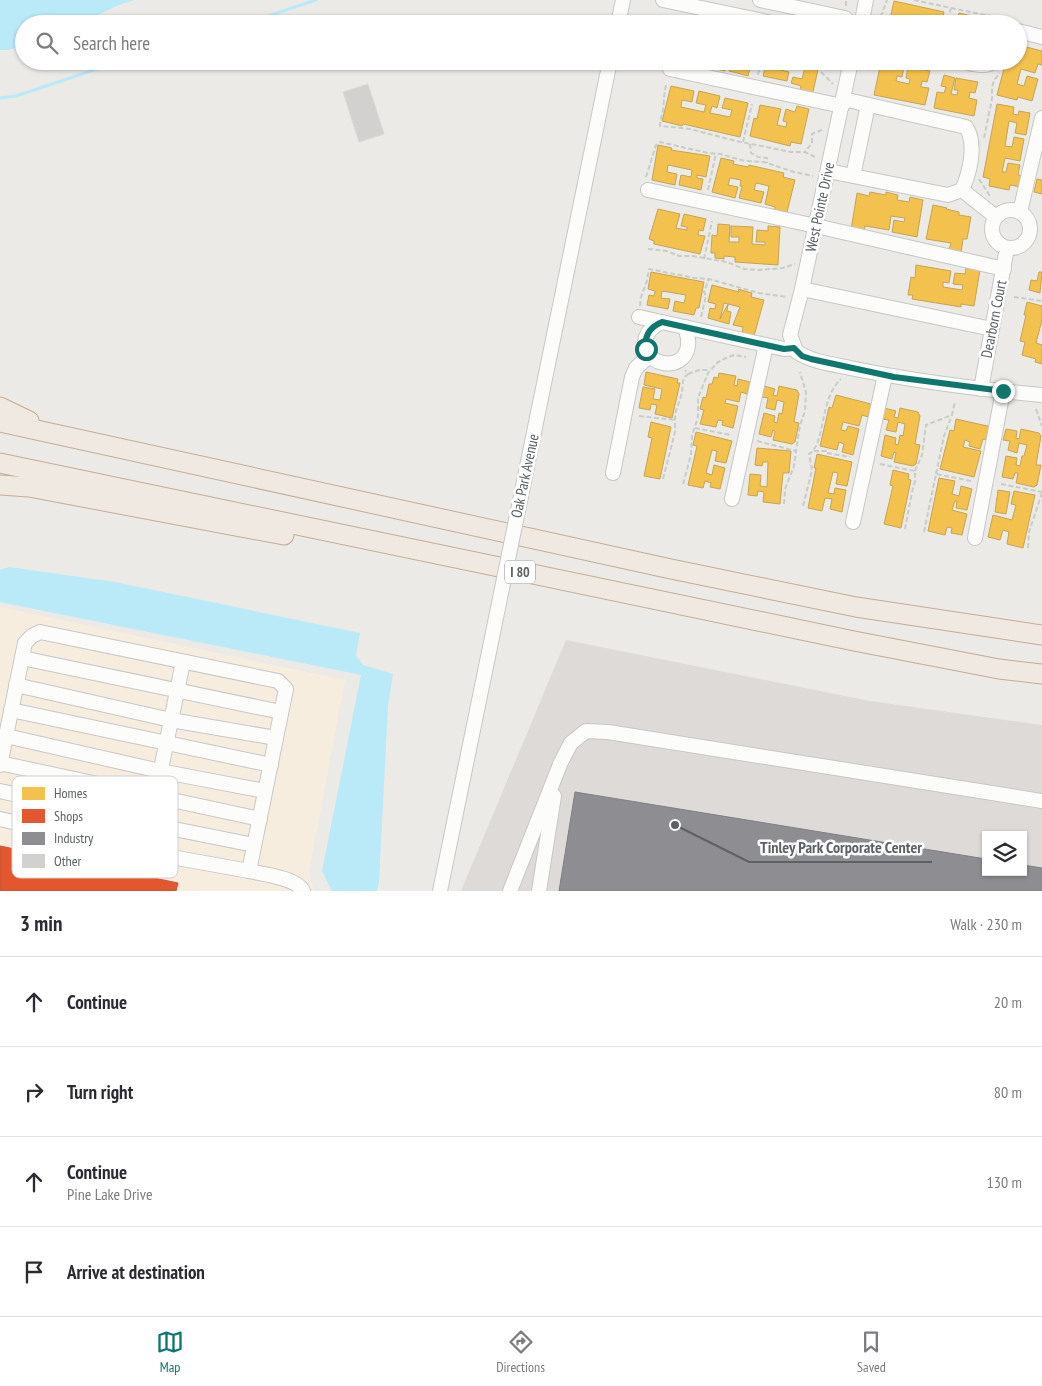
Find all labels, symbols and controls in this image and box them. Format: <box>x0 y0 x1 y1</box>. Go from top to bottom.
search box <box>15 15 1027 70</box>
icon: search <box>33 29 61 57</box>
text: Search here <box>73 31 150 55</box>
street label: West Pointe Drive <box>801 160 838 254</box>
street label: Dearborn Court <box>977 278 1010 360</box>
route start <box>635 338 658 361</box>
route end <box>992 380 1015 403</box>
street label: Oak Park Avenue <box>506 432 543 520</box>
road number: I 80 <box>505 560 535 584</box>
legend <box>12 776 178 878</box>
text: Homes <box>54 784 87 802</box>
text: Shops <box>54 807 83 825</box>
text: Industry <box>54 829 94 847</box>
callout: Tinley Park Corporate Center <box>749 831 932 862</box>
map controls <box>982 831 1027 876</box>
button: layers <box>982 831 1027 876</box>
text: Tinley Park Corporate Center <box>760 837 922 857</box>
text: Other <box>54 852 81 870</box>
text: 3 min <box>20 910 62 937</box>
text: Walk · 230 m <box>950 914 1022 934</box>
icon: ahead <box>20 988 48 1016</box>
text: Continue <box>67 990 127 1014</box>
text: 20 m <box>994 992 1022 1012</box>
icon: right <box>20 1078 48 1106</box>
text: Turn right <box>67 1080 133 1104</box>
text: 80 m <box>994 1082 1022 1102</box>
text: Continue <box>67 1160 127 1184</box>
icon: ahead <box>20 1168 48 1196</box>
text: 130 m <box>987 1172 1022 1192</box>
text: Pine Lake Drive <box>67 1184 153 1204</box>
icon: arrive <box>20 1258 48 1286</box>
text: Arrive at destination <box>67 1260 205 1284</box>
tab: Map <box>156 1328 184 1376</box>
tab: Directions <box>496 1328 545 1376</box>
tab: Saved <box>857 1328 886 1376</box>

